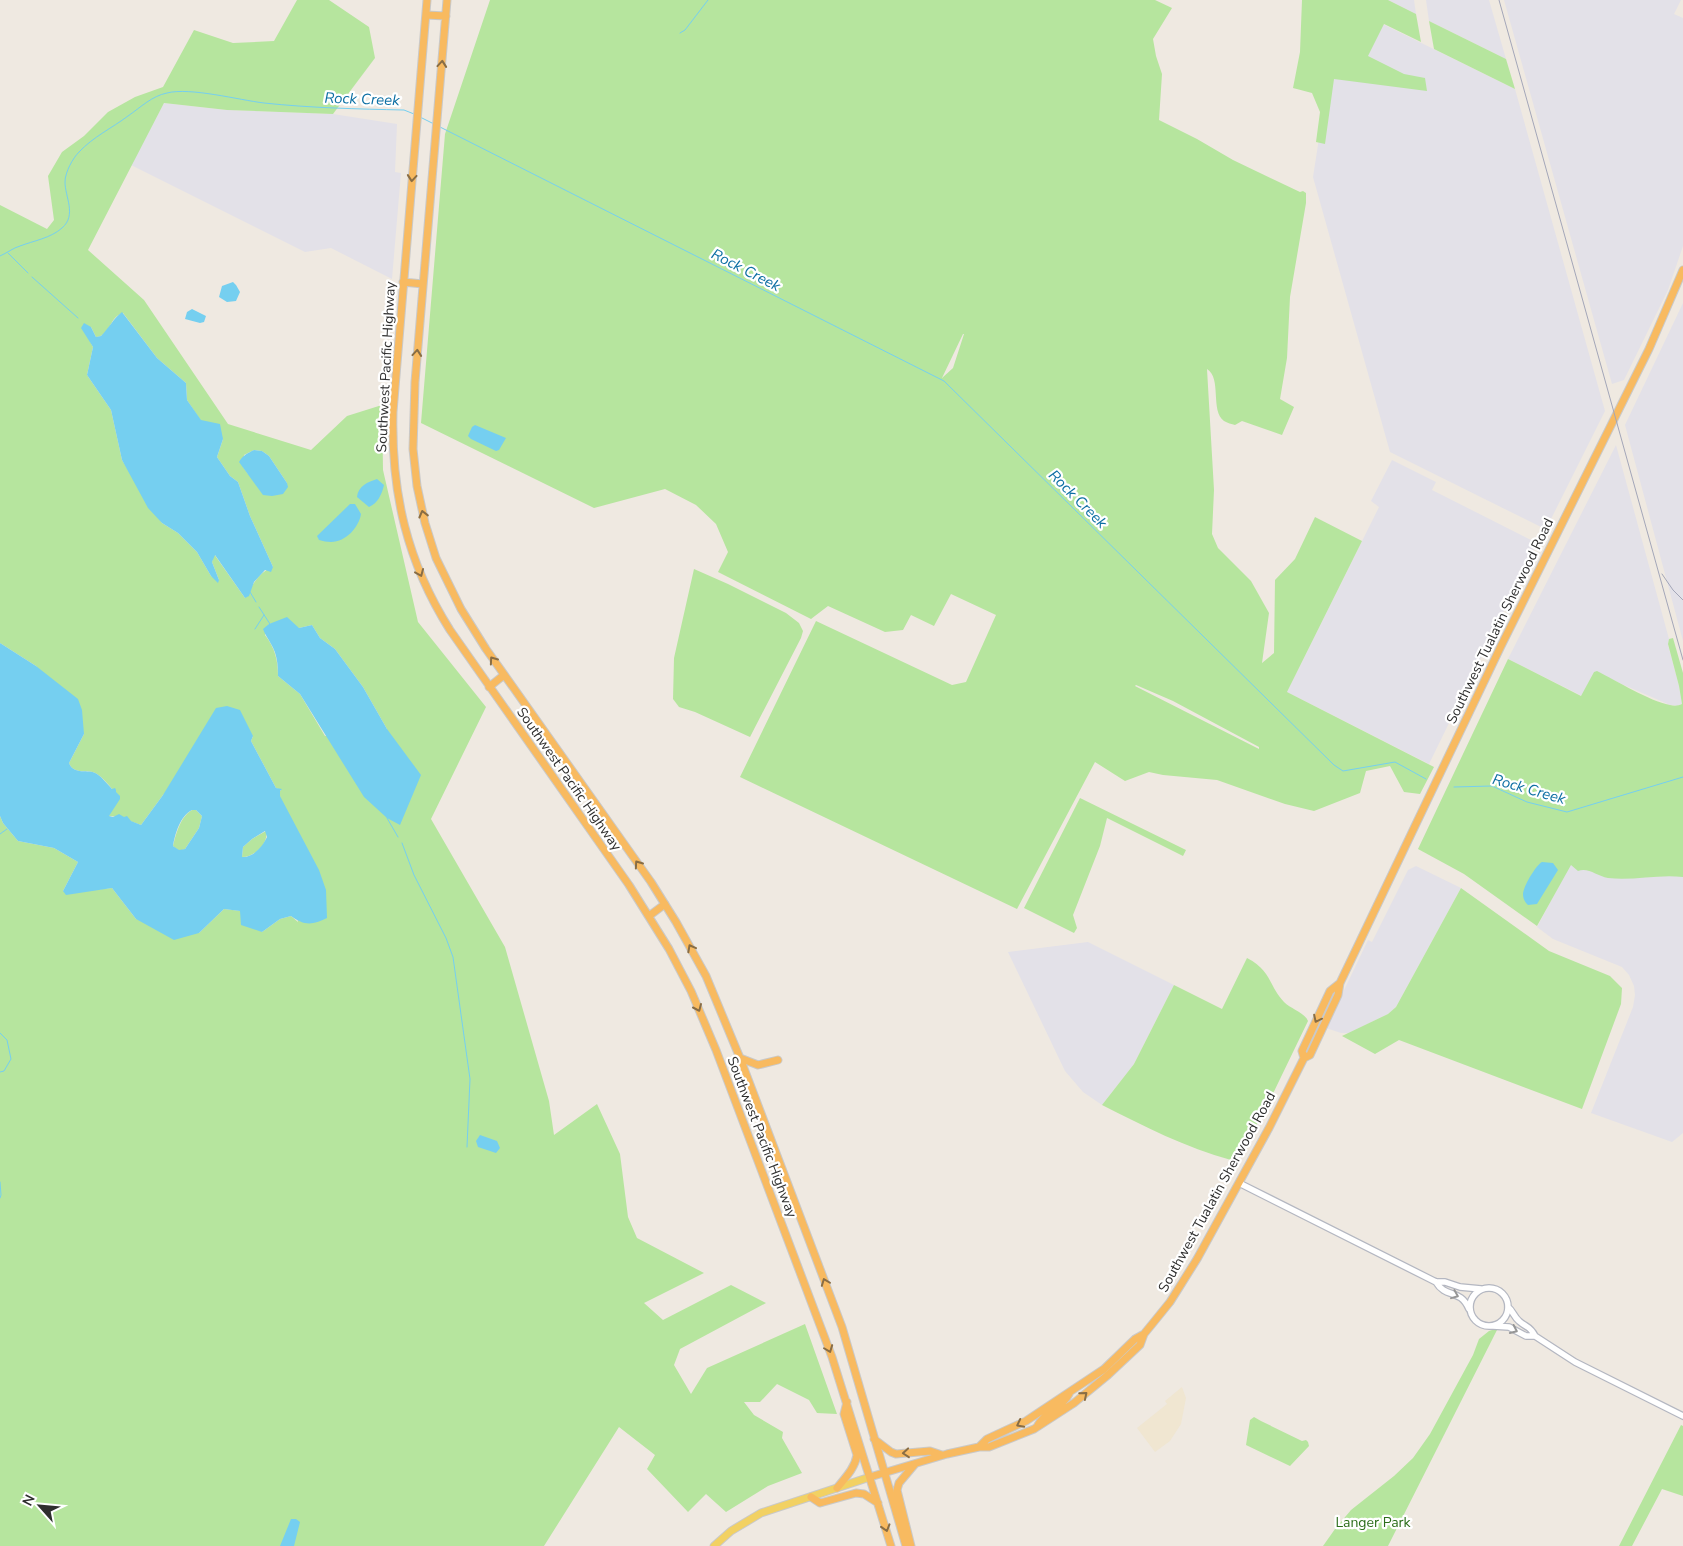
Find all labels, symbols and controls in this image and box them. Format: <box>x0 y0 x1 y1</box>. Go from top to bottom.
one-way arrow <box>436 60 447 68</box>
water label: Rock Creek <box>324 88 400 110</box>
one-way arrow <box>407 174 418 182</box>
water label: Rock Creek <box>708 244 785 296</box>
street label: Southwest Pacific Highway <box>372 280 400 453</box>
one-way arrow <box>412 349 423 357</box>
water label: Rock Creek <box>1044 465 1112 533</box>
one-way arrow <box>418 510 429 519</box>
street label: Southwest Tualatin Sherwood Road <box>1442 515 1558 727</box>
one-way arrow <box>413 568 424 577</box>
one-way arrow <box>490 656 499 666</box>
street label: Southwest Pacific Highway <box>512 703 626 855</box>
water label: Rock Creek <box>1490 769 1568 809</box>
one-way arrow <box>635 860 644 870</box>
one-way arrow <box>687 944 697 953</box>
one-way arrow <box>692 1002 702 1011</box>
one-way arrow <box>1313 1013 1323 1022</box>
street label: Southwest Pacific Highway <box>722 1054 802 1221</box>
street label: Southwest Tualatin Sherwood Road <box>1154 1088 1280 1296</box>
one-way arrow <box>821 1278 831 1286</box>
one-way arrow <box>1450 1289 1459 1300</box>
one-way arrow <box>1509 1324 1518 1334</box>
one-way arrow <box>823 1344 833 1353</box>
one-way arrow <box>1078 1393 1087 1401</box>
one-way arrow <box>1016 1418 1025 1428</box>
one-way arrow <box>902 1447 910 1458</box>
north arrow <box>15 1481 65 1531</box>
text: N <box>18 1491 40 1509</box>
park label: Langer Park <box>1335 1513 1412 1532</box>
one-way arrow <box>880 1523 890 1532</box>

